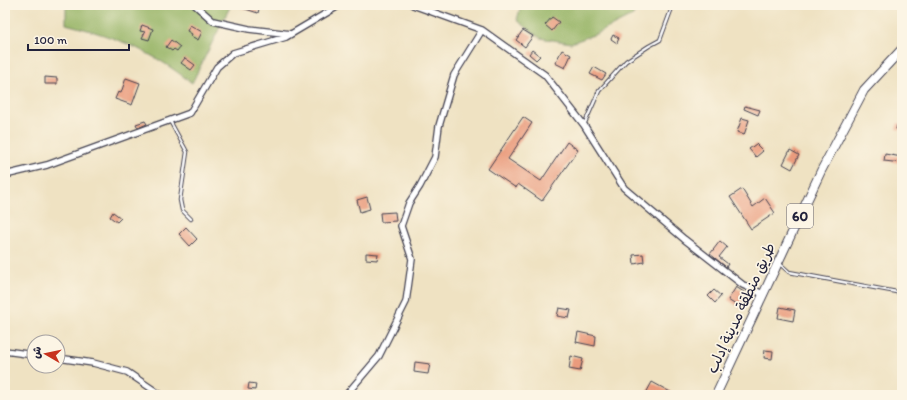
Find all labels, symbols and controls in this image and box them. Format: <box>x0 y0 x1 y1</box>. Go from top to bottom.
scale bar <box>28 26 129 52</box>
text: 100 m <box>34 33 67 47</box>
road number: 60 <box>787 204 813 228</box>
street label: طريق منطقة مدينة إدلب <box>703 240 780 377</box>
north arrow <box>26 334 66 374</box>
text: ش <box>29 346 44 360</box>

